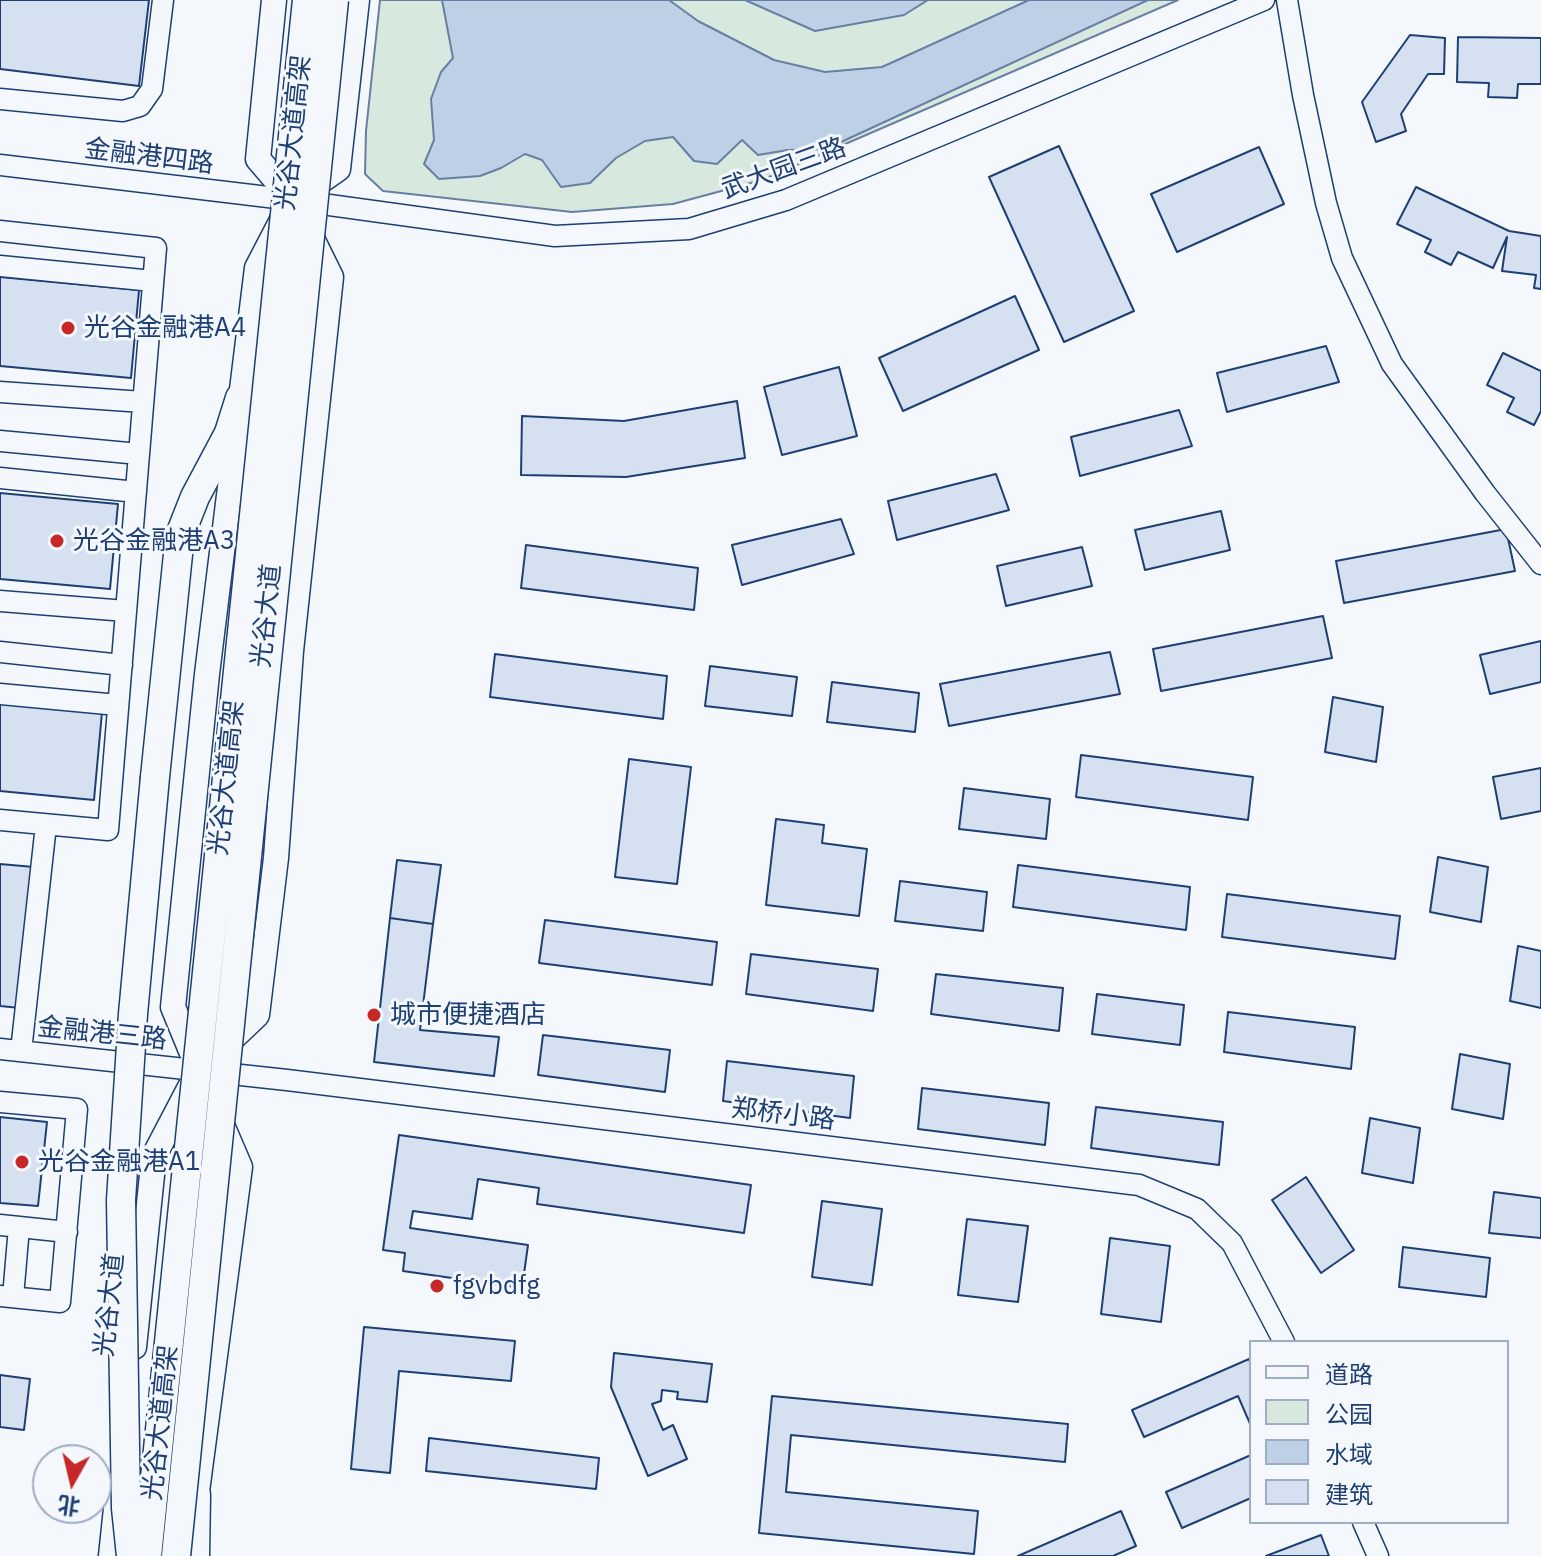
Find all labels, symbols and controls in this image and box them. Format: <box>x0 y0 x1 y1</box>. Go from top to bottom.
street label: 光谷大道高架 <box>270 54 318 212</box>
street label: 武大园三路 <box>718 132 850 206</box>
street label: 金融港四路 <box>83 134 215 180</box>
place label: 光谷金融港A4 <box>84 312 246 344</box>
marker: 光谷金融港A4 <box>59 319 77 337</box>
place label: 光谷金融港A3 <box>73 525 235 557</box>
marker: 光谷金融港A3 <box>48 532 66 550</box>
street label: 光谷大道 <box>246 563 288 669</box>
street label: 光谷大道高架 <box>203 699 251 857</box>
place label: 城市便捷酒店 <box>390 999 546 1031</box>
marker: 城市便捷酒店 <box>365 1006 383 1024</box>
street label: 金融港三路 <box>36 1012 168 1056</box>
street label: 郑桥小路 <box>729 1093 837 1137</box>
place label: 光谷金融港A1 <box>38 1146 200 1178</box>
marker: 光谷金融港A1 <box>13 1153 31 1171</box>
street label: 光谷大道 <box>89 1252 131 1358</box>
place label: fgvbdfg <box>453 1270 540 1302</box>
marker: fgvbdfg <box>428 1277 446 1295</box>
legend <box>1249 1340 1509 1524</box>
street label: 光谷大道高架 <box>137 1344 185 1502</box>
text: 道路 <box>1325 1358 1373 1390</box>
text: 公园 <box>1325 1398 1373 1430</box>
text: 水域 <box>1325 1438 1373 1470</box>
north arrow <box>32 1444 112 1524</box>
text: 建筑 <box>1325 1478 1373 1510</box>
text: 北 <box>56 1490 82 1522</box>

